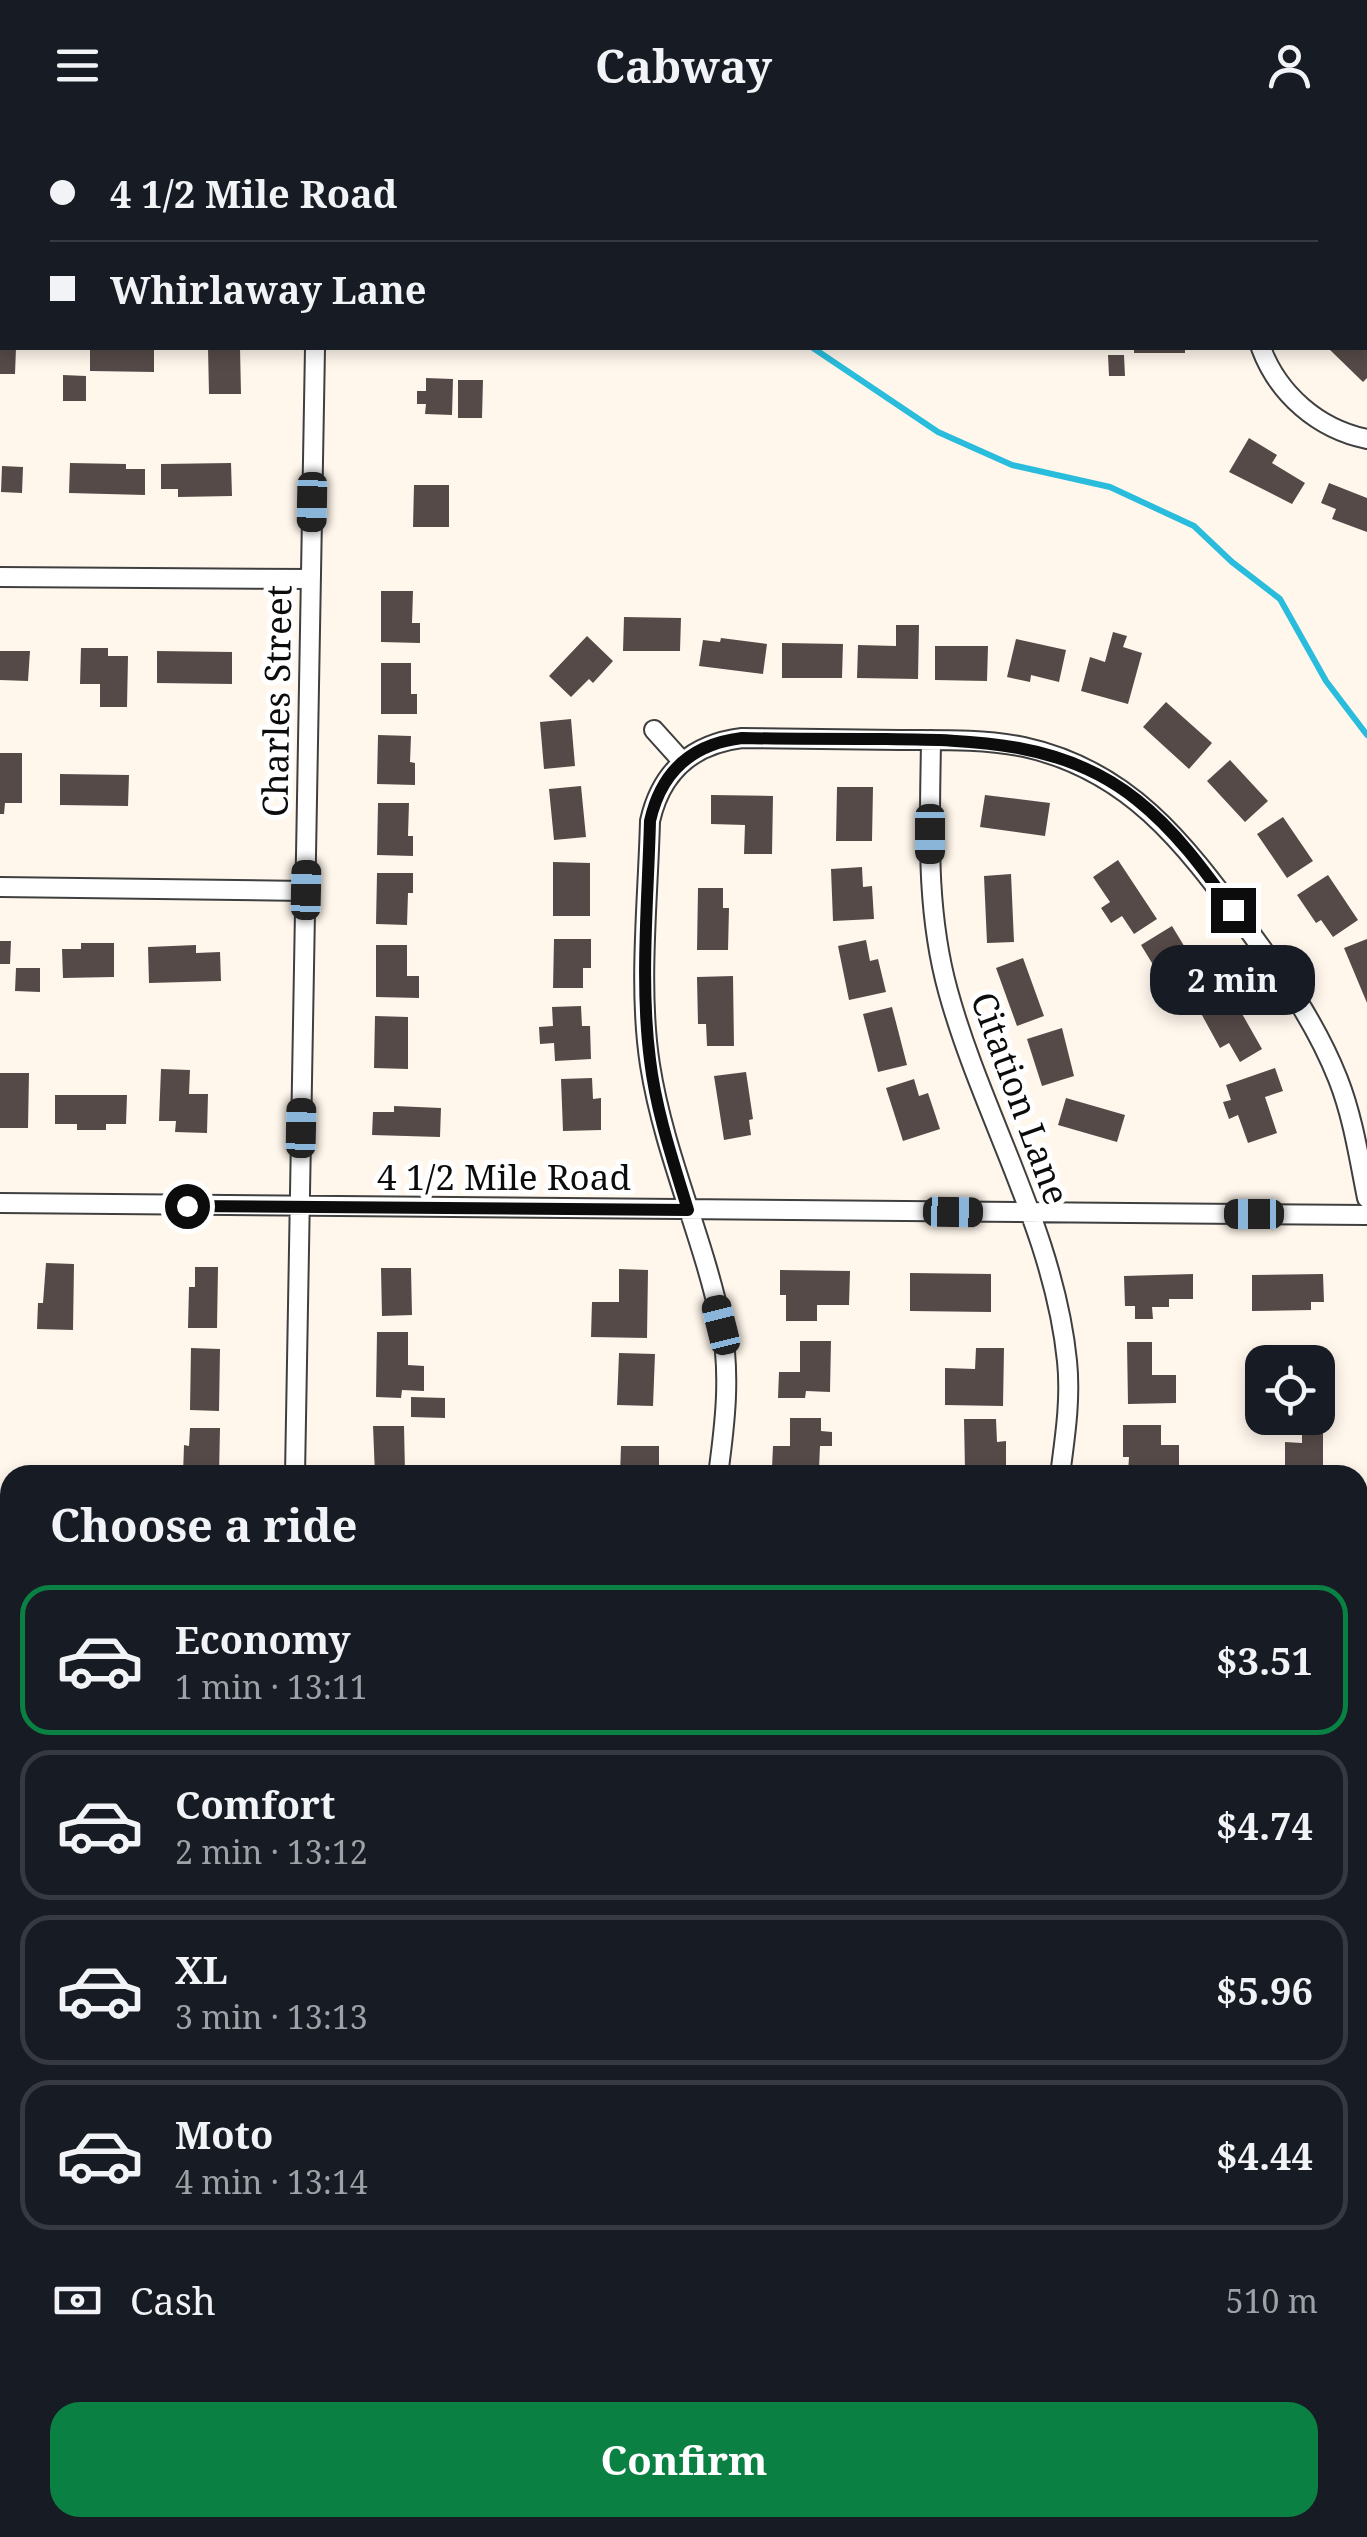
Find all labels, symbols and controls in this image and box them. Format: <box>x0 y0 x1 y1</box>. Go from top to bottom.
text: Cabway <box>595 35 772 96</box>
icon: menu <box>50 38 105 93</box>
icon: person <box>1262 38 1317 93</box>
text: 4 1/2 Mile Road <box>110 167 398 219</box>
text: Whirlaway Lane <box>110 263 427 315</box>
car <box>296 472 328 532</box>
street label: Charles Street <box>250 585 302 817</box>
car <box>915 804 945 864</box>
car <box>290 860 322 920</box>
route end <box>1211 888 1256 933</box>
callout: 2 min <box>1150 945 1316 1015</box>
text: 2 min <box>1187 958 1278 1001</box>
street label: Citation Lane <box>961 985 1081 1211</box>
car <box>285 1098 317 1158</box>
street label: 4 1/2 Mile Road <box>377 1153 631 1200</box>
route start <box>165 1184 210 1229</box>
car <box>923 1196 983 1228</box>
car <box>1224 1199 1284 1229</box>
car <box>699 1292 743 1358</box>
map controls <box>1245 1345 1335 1435</box>
button: locate <box>1245 1345 1335 1435</box>
text: Choose a ride <box>50 1494 358 1555</box>
text: Economy <box>175 1613 351 1665</box>
icon: car <box>55 1615 145 1705</box>
text: $3.51 <box>1216 1634 1313 1686</box>
text: 1 min · 13:11 <box>175 1665 368 1708</box>
text: Comfort <box>175 1778 335 1830</box>
icon: car <box>55 1780 145 1870</box>
text: $4.74 <box>1216 1799 1313 1851</box>
text: 2 min · 13:12 <box>175 1830 368 1873</box>
text: XL <box>175 1943 228 1995</box>
icon: car <box>55 1945 145 2035</box>
text: $5.96 <box>1216 1964 1313 2016</box>
text: 3 min · 13:13 <box>175 1995 368 2038</box>
text: Moto <box>175 2108 273 2160</box>
icon: car <box>55 2110 145 2200</box>
text: $4.44 <box>1216 2129 1313 2181</box>
text: 4 min · 13:14 <box>175 2160 368 2203</box>
icon: cash <box>50 2273 105 2328</box>
text: Cash <box>130 2274 216 2326</box>
text: 510 m <box>1226 2279 1318 2322</box>
button: Confirm <box>50 2402 1318 2517</box>

